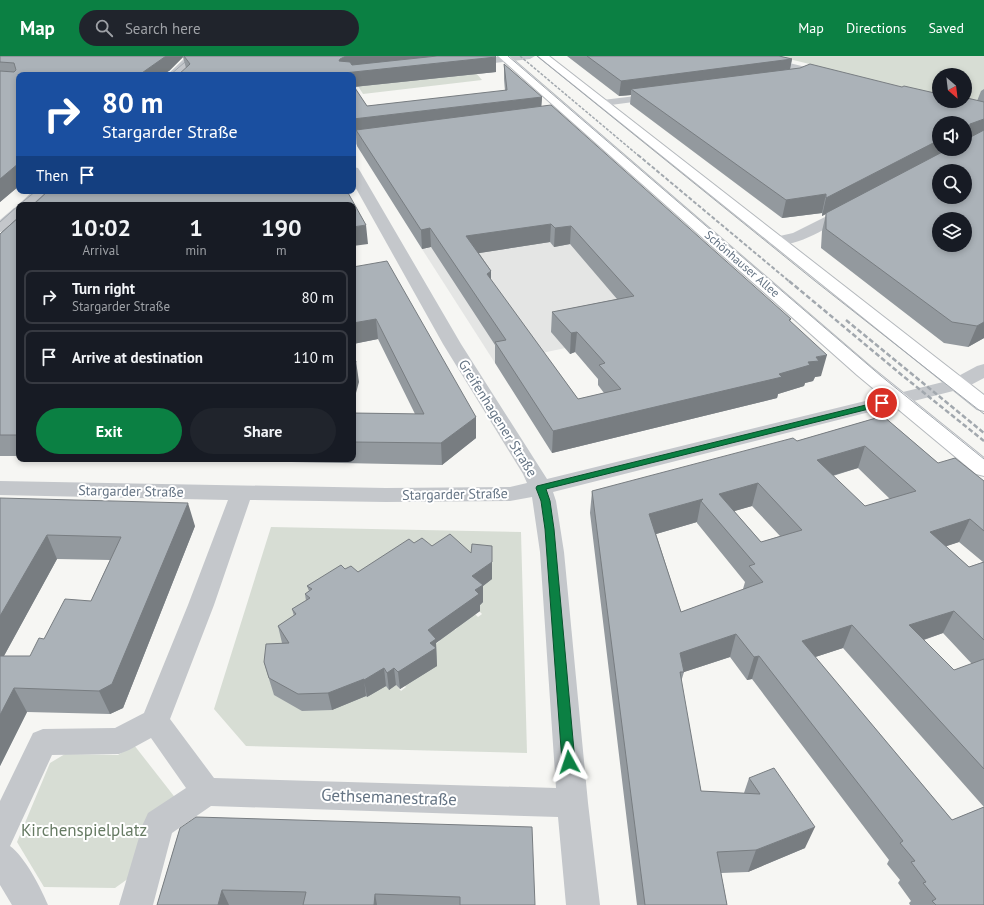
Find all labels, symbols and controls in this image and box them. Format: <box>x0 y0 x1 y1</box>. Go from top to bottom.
search box <box>79 10 359 46</box>
text: Map <box>20 16 55 40</box>
icon: search <box>93 17 115 39</box>
text: Search here <box>125 19 201 38</box>
text: Map <box>798 19 824 37</box>
text: Directions <box>846 19 906 37</box>
text: Saved <box>928 19 964 37</box>
north arrow <box>932 68 972 108</box>
map controls <box>932 68 972 252</box>
text: 80 m <box>102 84 163 121</box>
icon: right <box>36 88 88 140</box>
button: sound <box>932 116 972 156</box>
text: Stargarder Straße <box>102 120 238 143</box>
icon: arrive <box>76 164 98 186</box>
button: search <box>932 164 972 204</box>
text: Then <box>36 166 68 185</box>
text: 10:02 <box>70 212 131 243</box>
text: 1 <box>189 212 203 243</box>
text: 190 <box>261 212 302 243</box>
button: layers <box>932 212 972 252</box>
street label: Schönhauser Allee <box>702 227 783 300</box>
text: Arrival <box>83 242 119 259</box>
text: min <box>185 242 207 259</box>
text: m <box>276 242 287 259</box>
text: Turn right <box>72 279 135 298</box>
icon: right <box>38 286 60 308</box>
text: 80 m <box>301 288 334 307</box>
text: Stargarder Straße <box>72 298 170 315</box>
icon: arrive <box>38 346 60 368</box>
text: Arrive at destination <box>72 348 203 367</box>
text: 110 m <box>293 348 334 367</box>
street label: Greifenhagener Straße <box>455 356 541 480</box>
pin <box>865 386 899 420</box>
icon: arrive <box>871 392 893 414</box>
button: Exit <box>36 408 182 454</box>
button: Share <box>190 408 336 454</box>
street label: Stargarder Straße <box>78 481 184 501</box>
street label: Stargarder Straße <box>402 484 508 504</box>
position arrow <box>548 741 590 783</box>
street label: Gethsemanestraße <box>321 784 457 810</box>
park label: Kirchenspielplatz <box>21 819 147 841</box>

